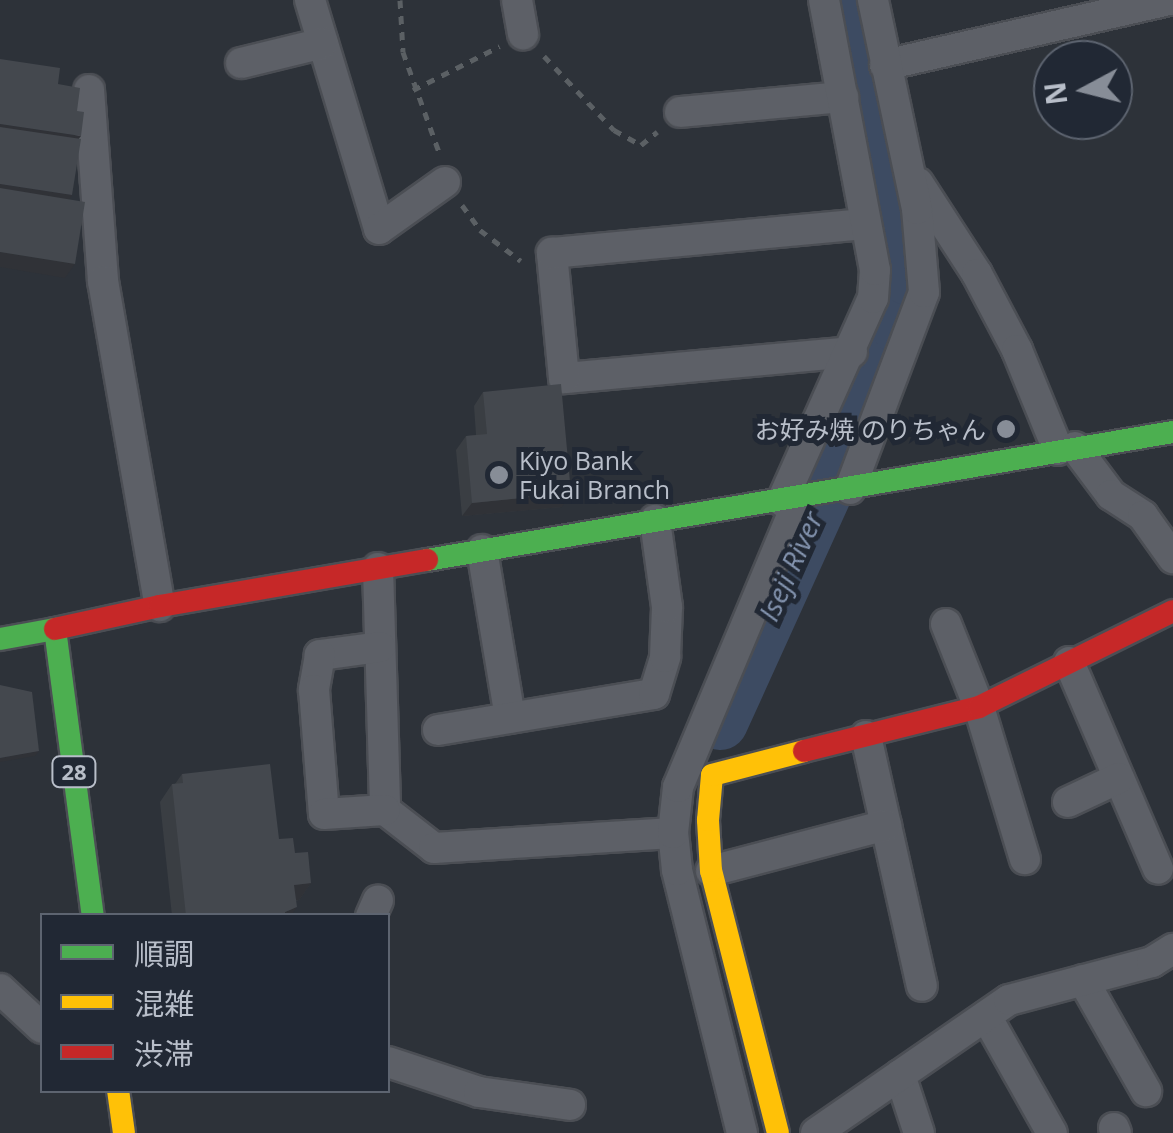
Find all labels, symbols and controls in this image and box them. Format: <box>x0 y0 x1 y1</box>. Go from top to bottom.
north arrow <box>1033 40 1133 140</box>
text: N <box>1035 80 1075 107</box>
place label: お好み焼 のりちゃん <box>755 414 986 444</box>
marker: お好み焼 のりちゃん <box>995 418 1017 440</box>
place label: Kiyo Bank Fukai Branch <box>519 446 670 505</box>
marker: Kiyo Bank Fukai Branch <box>488 464 510 486</box>
water label: Iseji River <box>751 506 829 626</box>
road number: 28 <box>49 755 99 789</box>
legend <box>40 913 390 1093</box>
text: 順調 <box>134 933 194 974</box>
text: 混雑 <box>134 983 194 1024</box>
text: 渋滞 <box>134 1033 194 1074</box>

